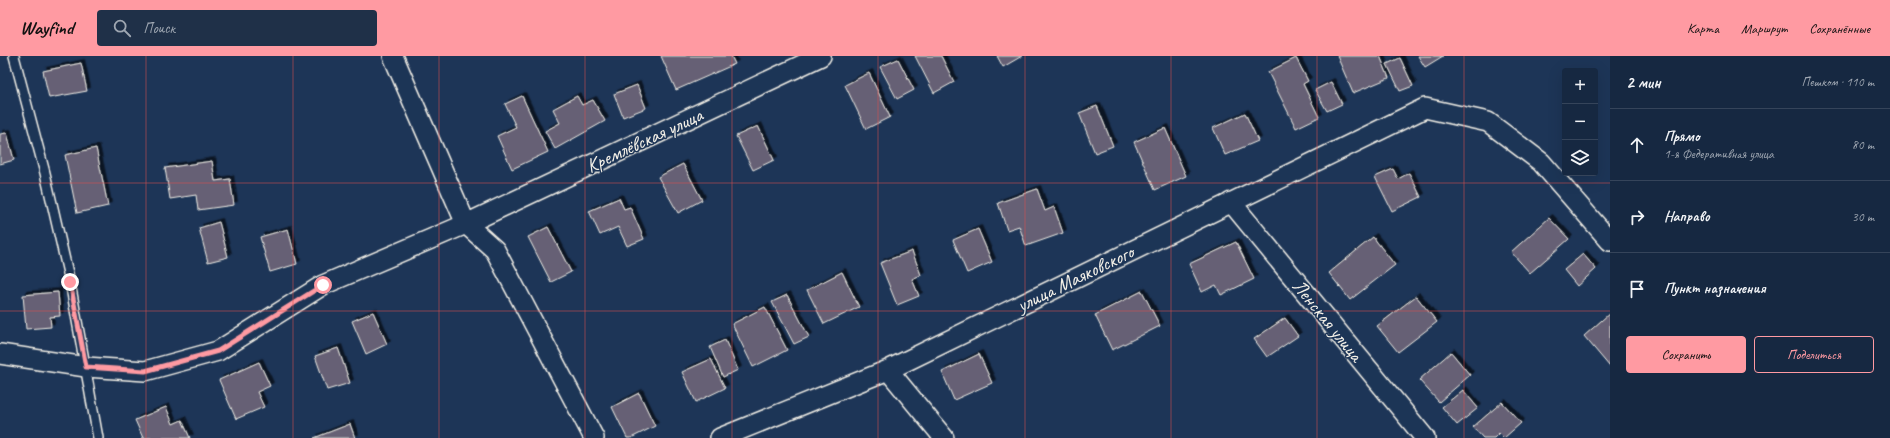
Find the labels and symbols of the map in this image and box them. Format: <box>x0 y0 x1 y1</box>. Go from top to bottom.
street label: Кремлёвская улица <box>582 102 708 178</box>
street label: улица Маяковского <box>1012 239 1140 318</box>
route end <box>61 273 79 291</box>
street label: Ленская улица <box>1287 274 1370 368</box>
route start <box>314 276 332 294</box>

